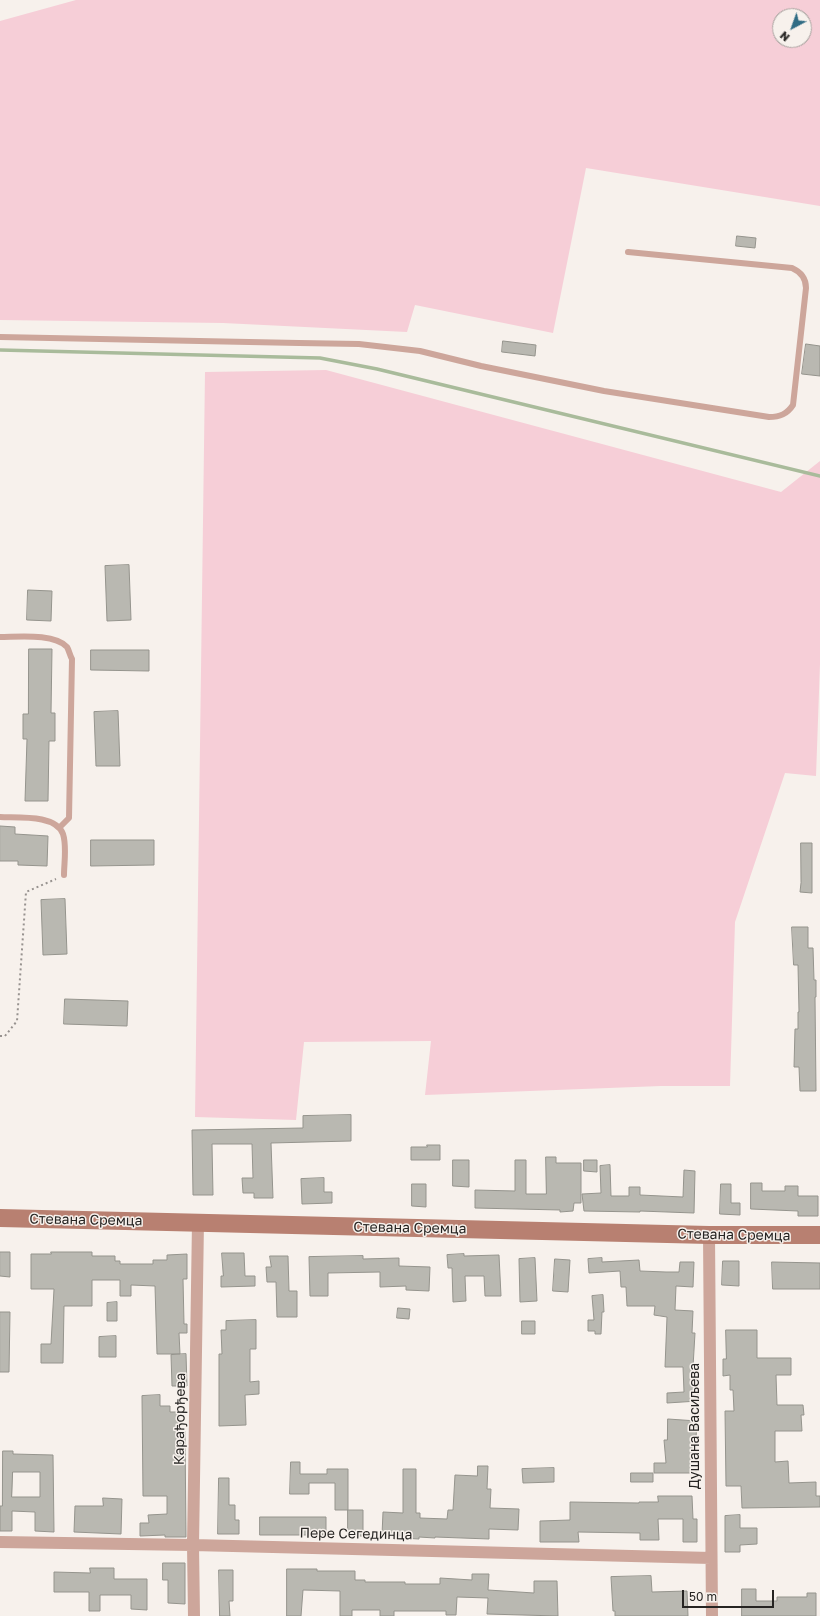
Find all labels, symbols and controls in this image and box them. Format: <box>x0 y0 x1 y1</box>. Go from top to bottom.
north arrow <box>772 8 812 48</box>
text: N <box>777 29 792 44</box>
street label: Стевана Сремца <box>29 1211 143 1229</box>
street label: Стевана Сремца <box>353 1219 467 1237</box>
street label: Стевана Сремца <box>677 1226 791 1244</box>
street label: Душана Васиљева <box>687 1363 703 1489</box>
street label: Карађорђева <box>171 1373 189 1465</box>
street label: Пере Сегединца <box>299 1525 413 1543</box>
scale bar <box>684 1582 776 1608</box>
text: 50 m <box>689 1589 717 1604</box>

